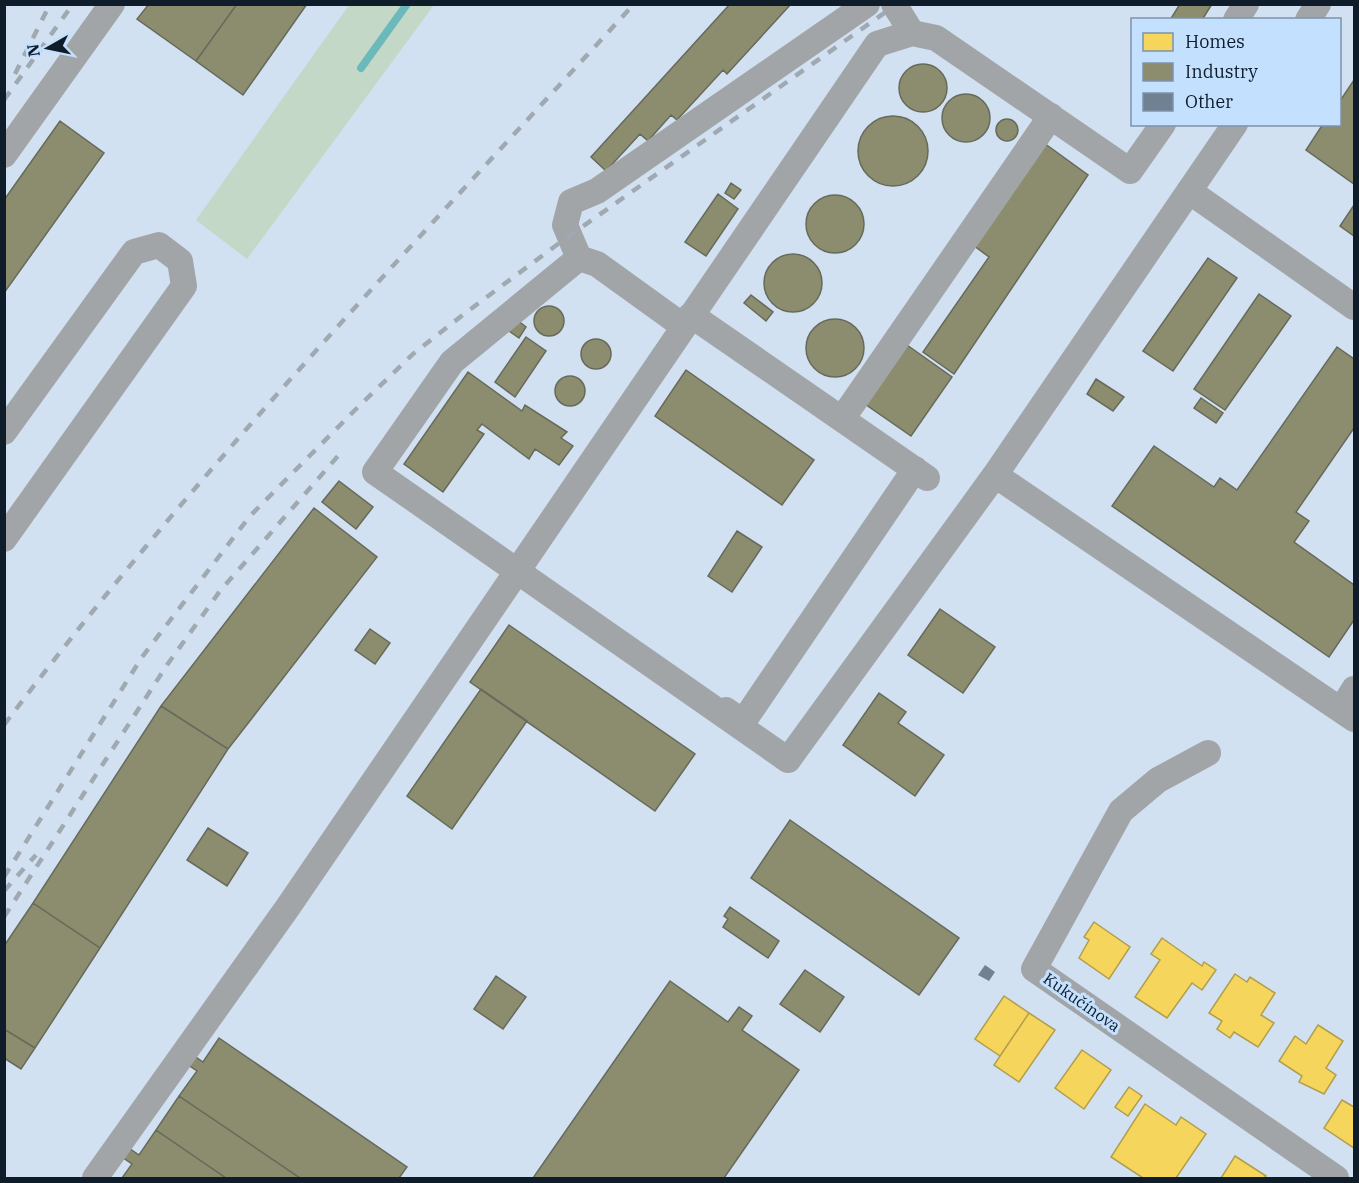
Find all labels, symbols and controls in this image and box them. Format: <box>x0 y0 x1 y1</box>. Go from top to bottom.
north arrow <box>18 18 78 78</box>
legend <box>1131 18 1341 126</box>
text: Homes <box>1185 30 1245 53</box>
text: N <box>22 43 44 58</box>
text: Industry <box>1185 60 1258 83</box>
text: Other <box>1185 90 1233 113</box>
street label: Kukučínova <box>1040 968 1125 1036</box>

